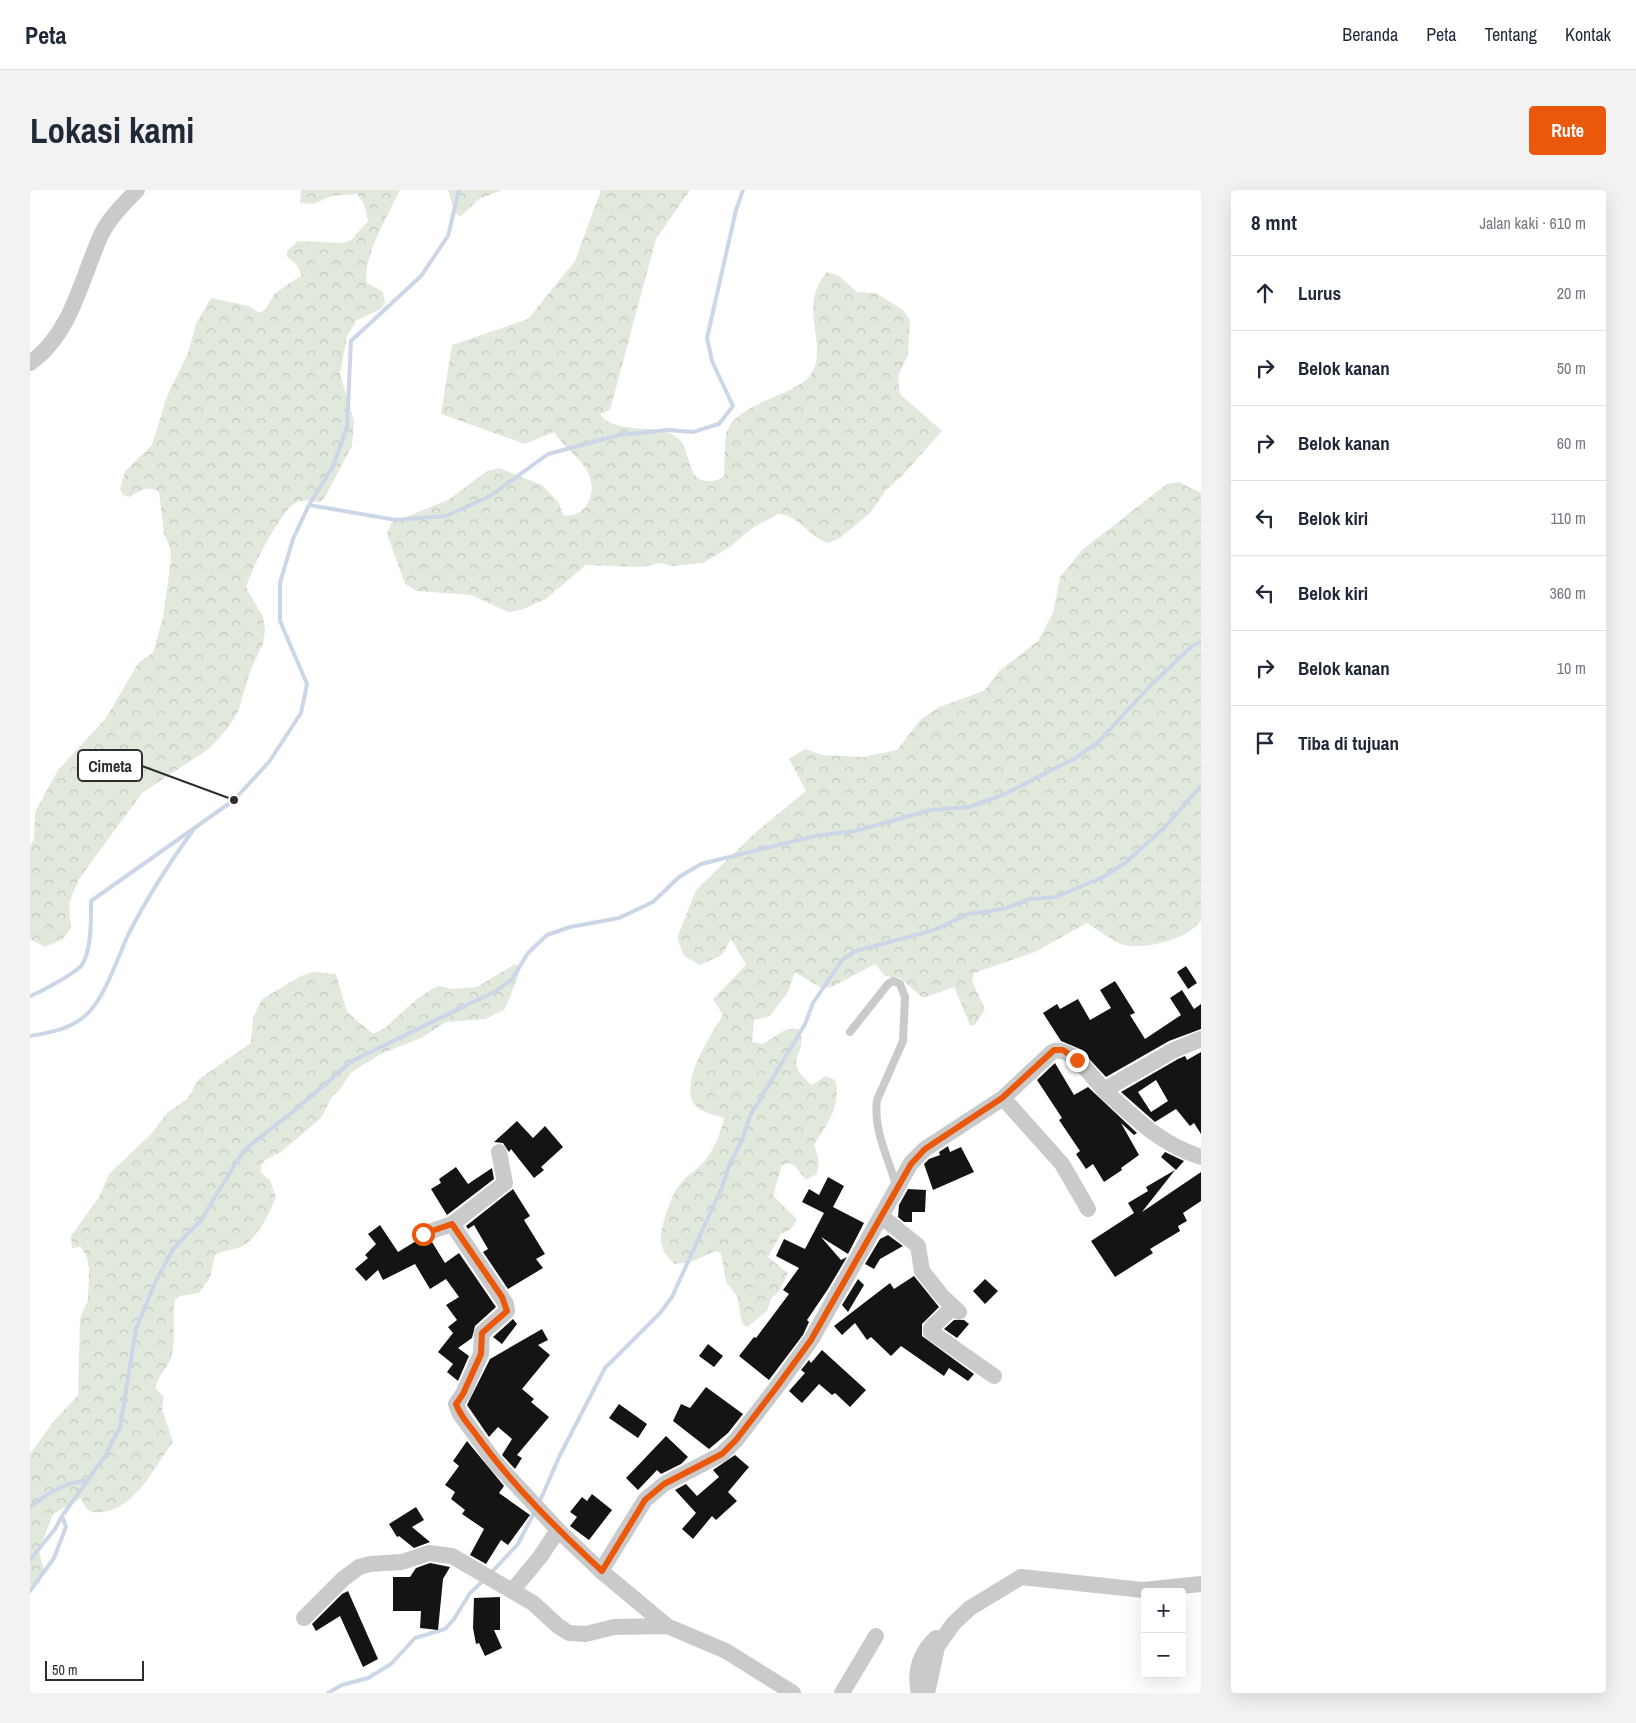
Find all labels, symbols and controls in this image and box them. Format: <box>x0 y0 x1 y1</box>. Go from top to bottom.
text: Peta <box>25 19 67 51</box>
text: Beranda <box>1342 22 1398 47</box>
text: Peta <box>1426 22 1457 47</box>
text: Tentang <box>1485 22 1537 47</box>
text: Kontak <box>1565 22 1611 47</box>
button: Rute <box>1529 106 1606 155</box>
text: Lokasi kami <box>30 107 194 154</box>
text: 8 mnt <box>1251 208 1297 237</box>
text: Jalan kaki · 610 m <box>1480 212 1586 234</box>
icon: ahead <box>1251 279 1279 307</box>
text: Lurus <box>1298 280 1341 306</box>
text: 20 m <box>1557 282 1586 304</box>
icon: right <box>1251 354 1279 382</box>
text: Belok kanan <box>1298 355 1390 381</box>
text: 50 m <box>1557 357 1586 379</box>
icon: right <box>1251 429 1279 457</box>
text: Belok kanan <box>1298 430 1390 456</box>
text: 60 m <box>1557 432 1586 454</box>
icon: left <box>1251 504 1279 532</box>
text: Belok kiri <box>1298 505 1368 531</box>
text: 110 m <box>1550 507 1586 529</box>
icon: left <box>1251 579 1279 607</box>
text: Belok kiri <box>1298 580 1368 606</box>
text: 360 m <box>1550 582 1586 604</box>
icon: right <box>1251 654 1279 682</box>
text: Belok kanan <box>1298 655 1390 681</box>
text: 10 m <box>1557 657 1586 679</box>
icon: arrive <box>1251 729 1279 757</box>
text: Tiba di tujuan <box>1298 730 1399 756</box>
callout: Cimeta <box>78 750 142 781</box>
text: Cimeta <box>88 755 133 777</box>
route end <box>1066 1049 1089 1072</box>
route start <box>412 1223 435 1246</box>
map controls <box>1141 1588 1186 1678</box>
button: + <box>1141 1588 1186 1633</box>
button: − <box>1141 1633 1186 1678</box>
scale bar <box>45 1658 144 1681</box>
text: 50 m <box>52 1661 78 1679</box>

